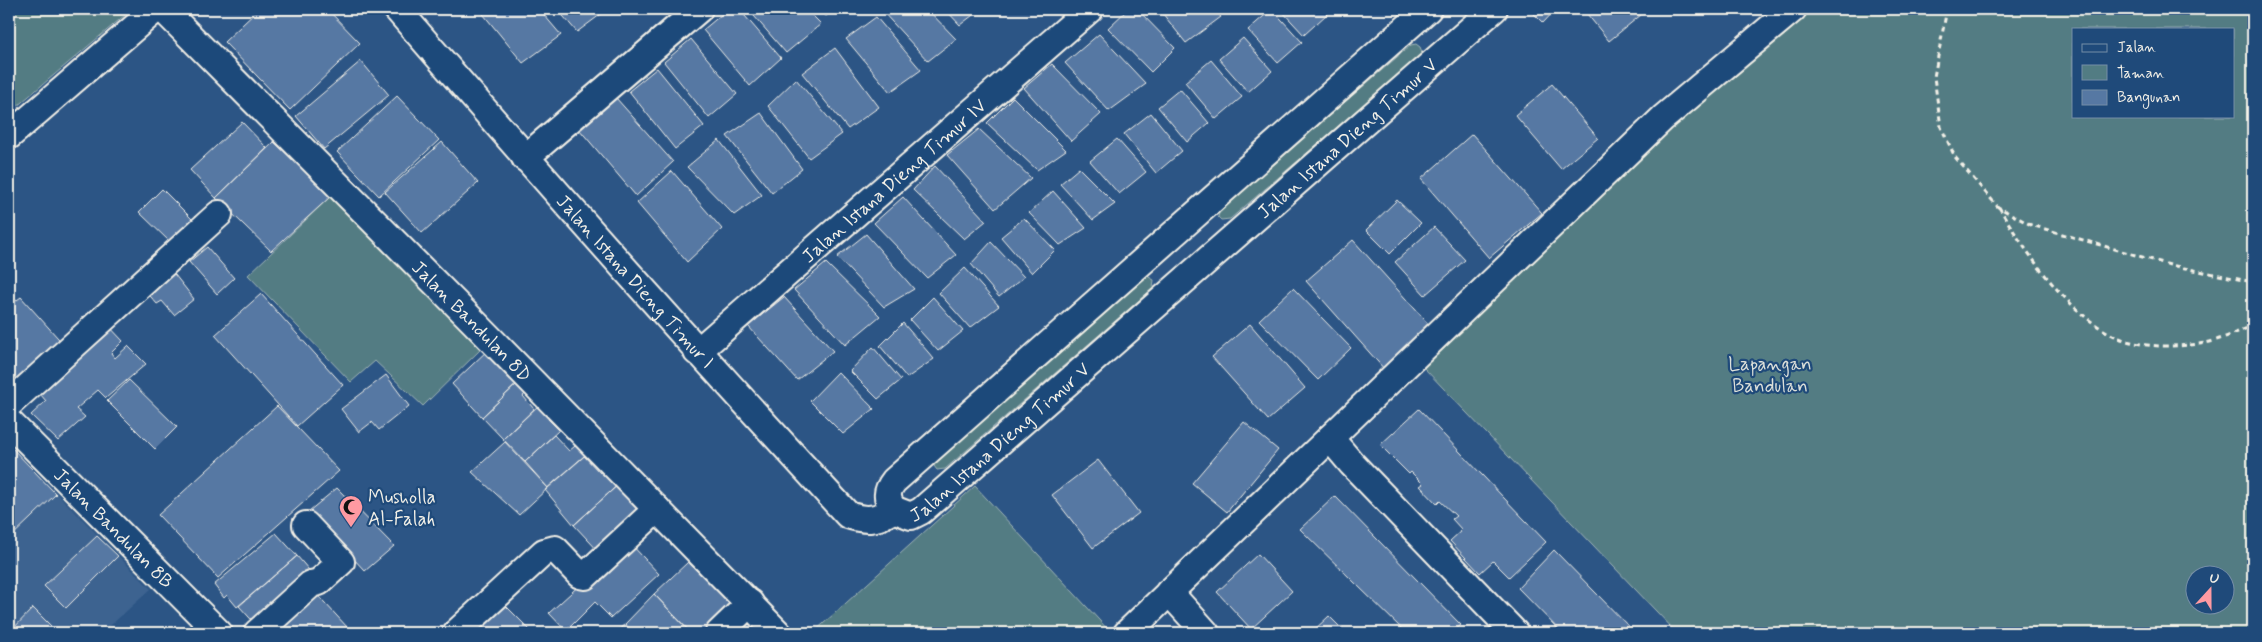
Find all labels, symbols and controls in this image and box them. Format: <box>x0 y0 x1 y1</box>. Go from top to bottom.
legend <box>2072 28 2234 118</box>
text: Jalan <box>2117 38 2156 58</box>
street label: Jalan Istana Dieng Timur V <box>1253 53 1443 225</box>
text: Taman <box>2117 64 2165 84</box>
text: Bangunan <box>2117 88 2180 109</box>
street label: Jalan Istana Dieng Timur IV <box>797 94 992 269</box>
street label: Jalan Istana Dieng Timur I <box>550 190 719 374</box>
street label: Jalan Bandulan 8D <box>406 255 537 388</box>
park label: Lapangan Bandulan <box>1728 352 1812 399</box>
street label: Jalan Istana Dieng Timur V <box>906 358 1096 529</box>
street label: Jalan Bandulan 8B <box>48 463 178 594</box>
place label: Musholla Al-Falah <box>368 485 436 532</box>
mosque icon: Musholla Al-Falah <box>338 494 364 528</box>
north arrow <box>2184 564 2234 614</box>
text: U <box>2207 569 2222 589</box>

